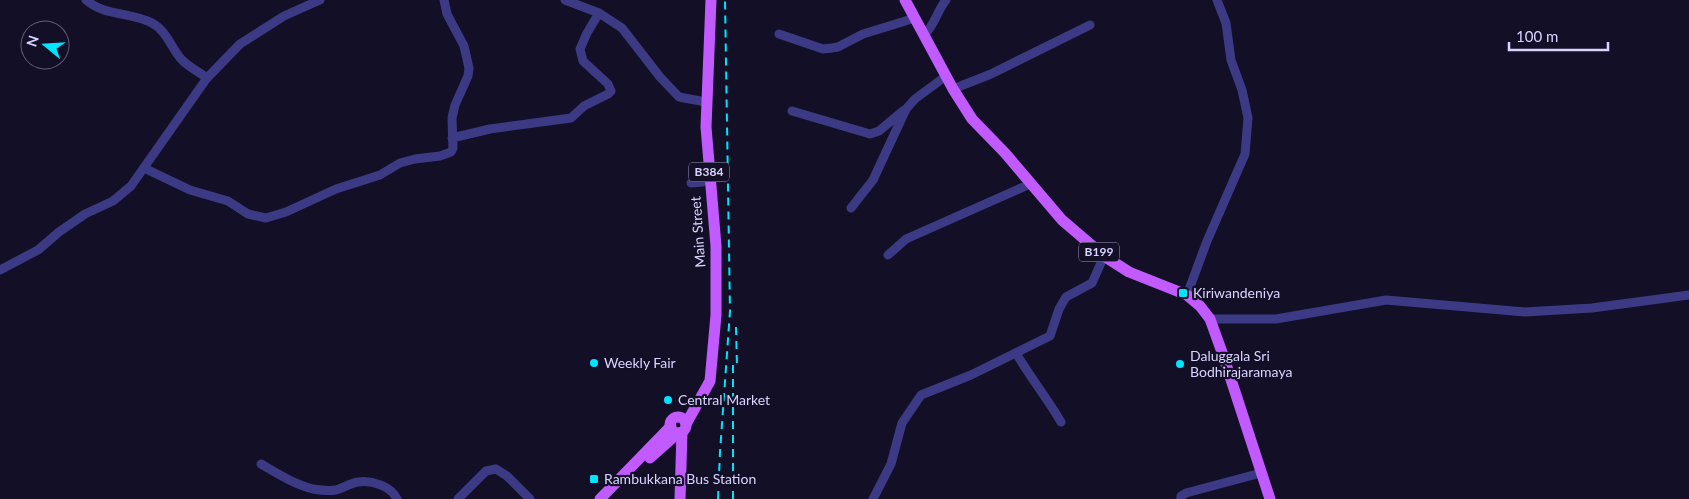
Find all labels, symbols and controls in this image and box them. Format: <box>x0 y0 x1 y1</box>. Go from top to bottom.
north arrow <box>20 20 70 70</box>
scale bar <box>1509 20 1608 52</box>
text: 100 m <box>1516 27 1558 45</box>
text: N <box>22 33 42 49</box>
road number: B384 <box>689 162 729 182</box>
street label: Main Street <box>687 196 708 268</box>
road number: B199 <box>1079 242 1119 262</box>
place label: Kiriwandeniya <box>1193 284 1280 301</box>
marker: Kiriwandeniya <box>1177 287 1189 299</box>
place label: Daluggala Sri Bodhirajaramaya <box>1190 347 1292 380</box>
place label: Weekly Fair <box>604 354 676 371</box>
marker: Weekly Fair <box>588 357 600 369</box>
marker: Daluggala Sri Bodhirajaramaya <box>1174 358 1186 370</box>
place label: Central Market <box>678 391 770 408</box>
marker: Central Market <box>662 394 674 406</box>
place label: Rambukkana Bus Station <box>604 470 756 487</box>
marker: Rambukkana Bus Station <box>588 473 600 485</box>

